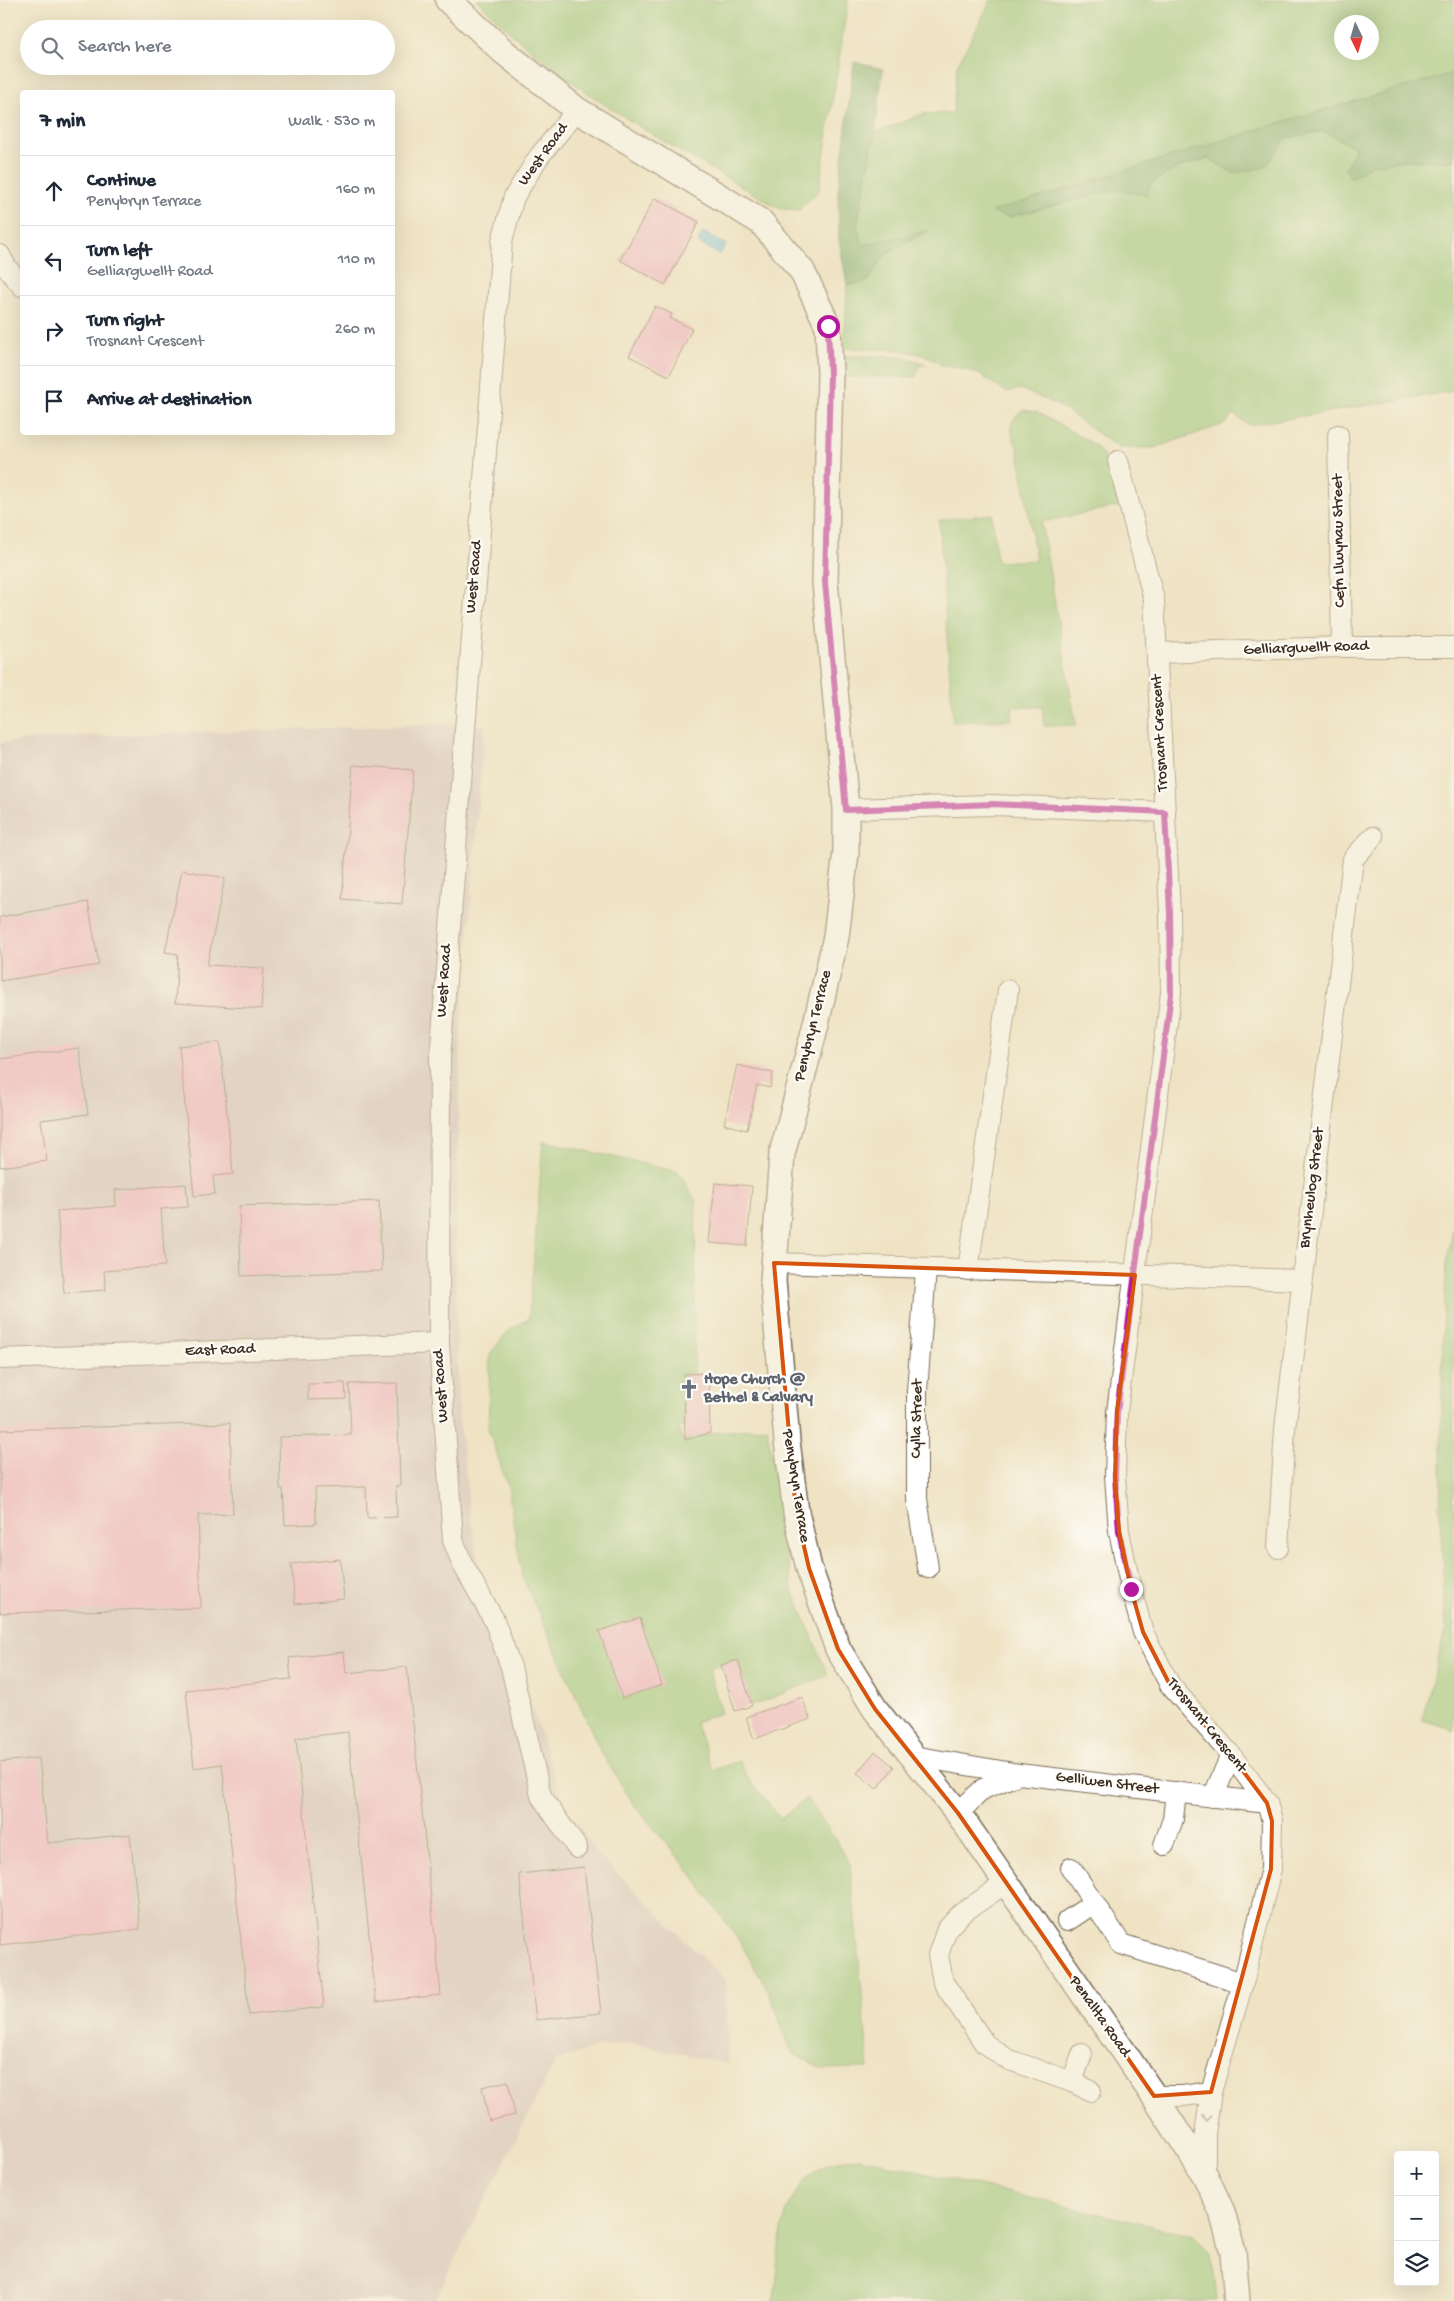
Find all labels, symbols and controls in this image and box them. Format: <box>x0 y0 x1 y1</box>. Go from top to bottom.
north arrow <box>1334 15 1379 60</box>
search box <box>20 20 395 75</box>
icon: search <box>38 34 66 62</box>
text: Search here <box>78 36 172 59</box>
text: 7 min <box>40 110 85 135</box>
text: Walk · 530 m <box>288 113 375 132</box>
street label: West Road <box>515 119 574 190</box>
text: Continue <box>87 170 156 193</box>
icon: ahead <box>40 177 68 205</box>
text: 160 m <box>336 181 375 200</box>
text: Penybryn Terrace <box>87 193 201 212</box>
text: Turn left <box>87 240 151 263</box>
icon: left <box>40 247 68 275</box>
text: 110 m <box>338 251 375 270</box>
text: Gelliargwellt Road <box>87 263 212 282</box>
text: Turn right <box>87 310 163 333</box>
route start <box>817 315 840 338</box>
icon: right <box>40 317 68 345</box>
text: 260 m <box>335 321 375 340</box>
text: Trosnant Crescent <box>87 333 204 352</box>
icon: arrive <box>40 387 68 415</box>
text: Arrive at destination <box>87 389 251 412</box>
street label: Cefn Llwynau Street <box>1329 473 1351 608</box>
street label: West Road <box>462 538 488 614</box>
street label: Gelliargwellt Road <box>1243 637 1371 661</box>
street label: Trosnant Crescent <box>1148 673 1174 793</box>
street label: West Road <box>433 942 457 1018</box>
street label: Penybryn Terrace <box>791 968 837 1085</box>
street label: Brynheulog Street <box>1296 1125 1330 1250</box>
street label: East Road <box>185 1340 257 1362</box>
street label: West Road <box>430 1347 454 1423</box>
place label: Hope Church @ Bethel & Calvary <box>703 1371 813 1408</box>
church icon: Hope Church @ Bethel & Calvary <box>678 1378 700 1400</box>
street label: Cylla Street <box>908 1378 928 1459</box>
street label: Penybryn Terrace <box>777 1427 813 1545</box>
route end <box>1120 1578 1143 1601</box>
street label: Trosnant Crescent <box>1161 1674 1251 1778</box>
street label: Gelliwen Street <box>1054 1768 1161 1800</box>
street label: Penallta Road <box>1063 1972 1135 2063</box>
one-way arrow <box>1203 2114 1213 2122</box>
map controls <box>1394 2151 1439 2286</box>
button: + <box>1394 2151 1439 2196</box>
button: − <box>1394 2196 1439 2241</box>
button: layers <box>1394 2241 1439 2286</box>

